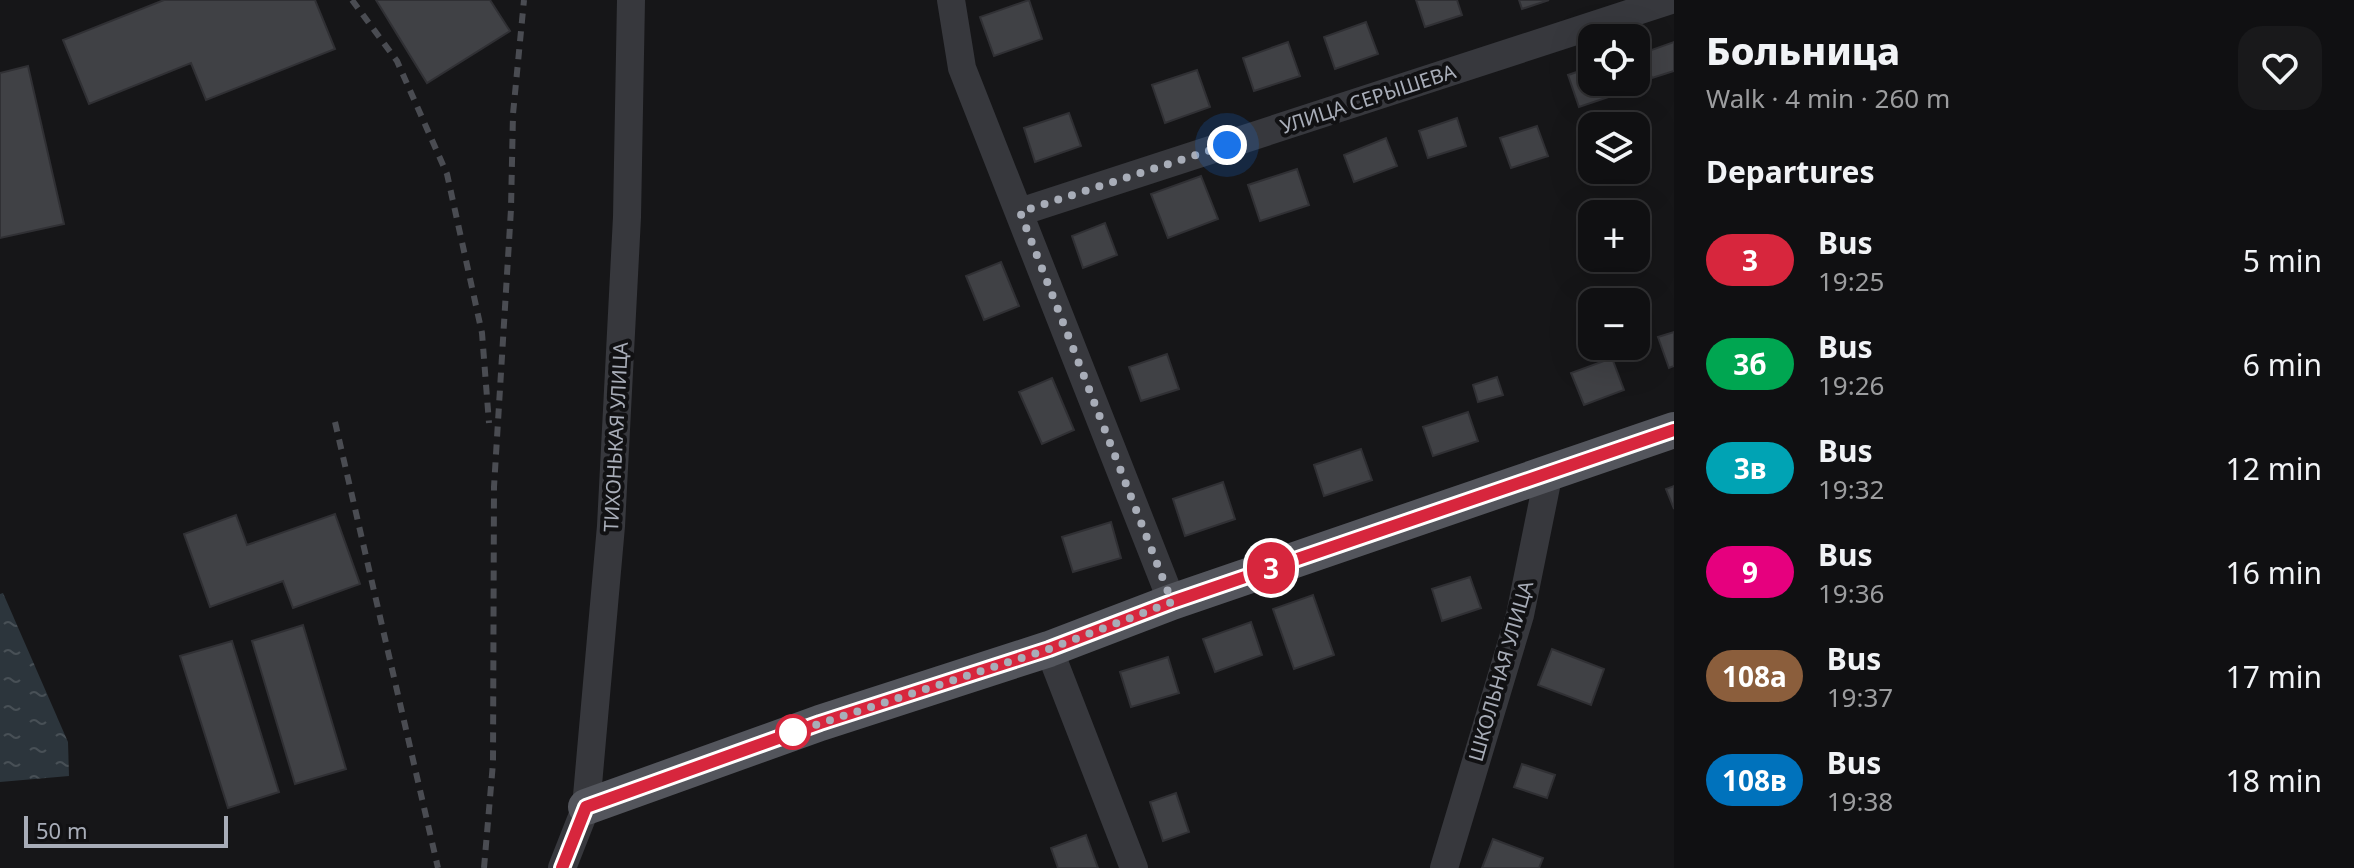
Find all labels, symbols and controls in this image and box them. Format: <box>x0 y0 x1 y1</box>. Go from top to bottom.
map controls <box>1578 24 1650 360</box>
button: locate <box>1578 24 1650 96</box>
text: Больница <box>1706 24 1900 76</box>
button: heart <box>2238 26 2322 110</box>
street label: УЛИЦА СЕРЫШЕВА <box>1277 57 1459 140</box>
text: Walk · 4 min · 260 m <box>1706 80 1950 116</box>
button: layers <box>1578 112 1650 184</box>
your location <box>1207 125 1247 165</box>
text: Departures <box>1706 151 1875 192</box>
button: + <box>1578 200 1650 272</box>
text: Bus <box>1818 222 1873 263</box>
text: 5 min <box>2243 240 2322 281</box>
text: 3 <box>1742 241 1758 279</box>
text: 19:25 <box>1818 263 1884 299</box>
button: − <box>1578 288 1650 360</box>
text: Bus <box>1818 326 1873 367</box>
street label: ТИХОНЬКАЯ УЛИЦА <box>597 341 634 533</box>
text: 6 min <box>2243 344 2322 385</box>
text: 3б <box>1733 345 1767 383</box>
text: 19:26 <box>1818 367 1884 403</box>
text: Bus <box>1818 430 1873 471</box>
text: 12 min <box>2226 448 2322 489</box>
text: 3в <box>1734 449 1766 487</box>
text: 19:32 <box>1818 471 1884 507</box>
text: Bus <box>1818 534 1873 575</box>
line badge: 3 <box>1245 542 1297 594</box>
text: 3 <box>1263 549 1279 587</box>
text: 16 min <box>2226 552 2322 593</box>
text: 9 <box>1742 553 1758 591</box>
text: 19:36 <box>1818 575 1884 611</box>
street label: ШКОЛЬНАЯ УЛИЦА <box>1462 577 1539 764</box>
text: Bus <box>1827 638 1881 679</box>
text: 17 min <box>2226 656 2322 697</box>
text: 108а <box>1722 657 1787 695</box>
text: 19:37 <box>1827 679 1893 715</box>
unlabelled marker <box>776 715 810 749</box>
text: Bus <box>1827 742 1881 783</box>
text: 18 min <box>2226 760 2322 801</box>
text: 108в <box>1722 761 1787 799</box>
text: 19:38 <box>1827 783 1893 819</box>
scale bar <box>24 812 228 848</box>
text: 50 m <box>36 815 87 845</box>

